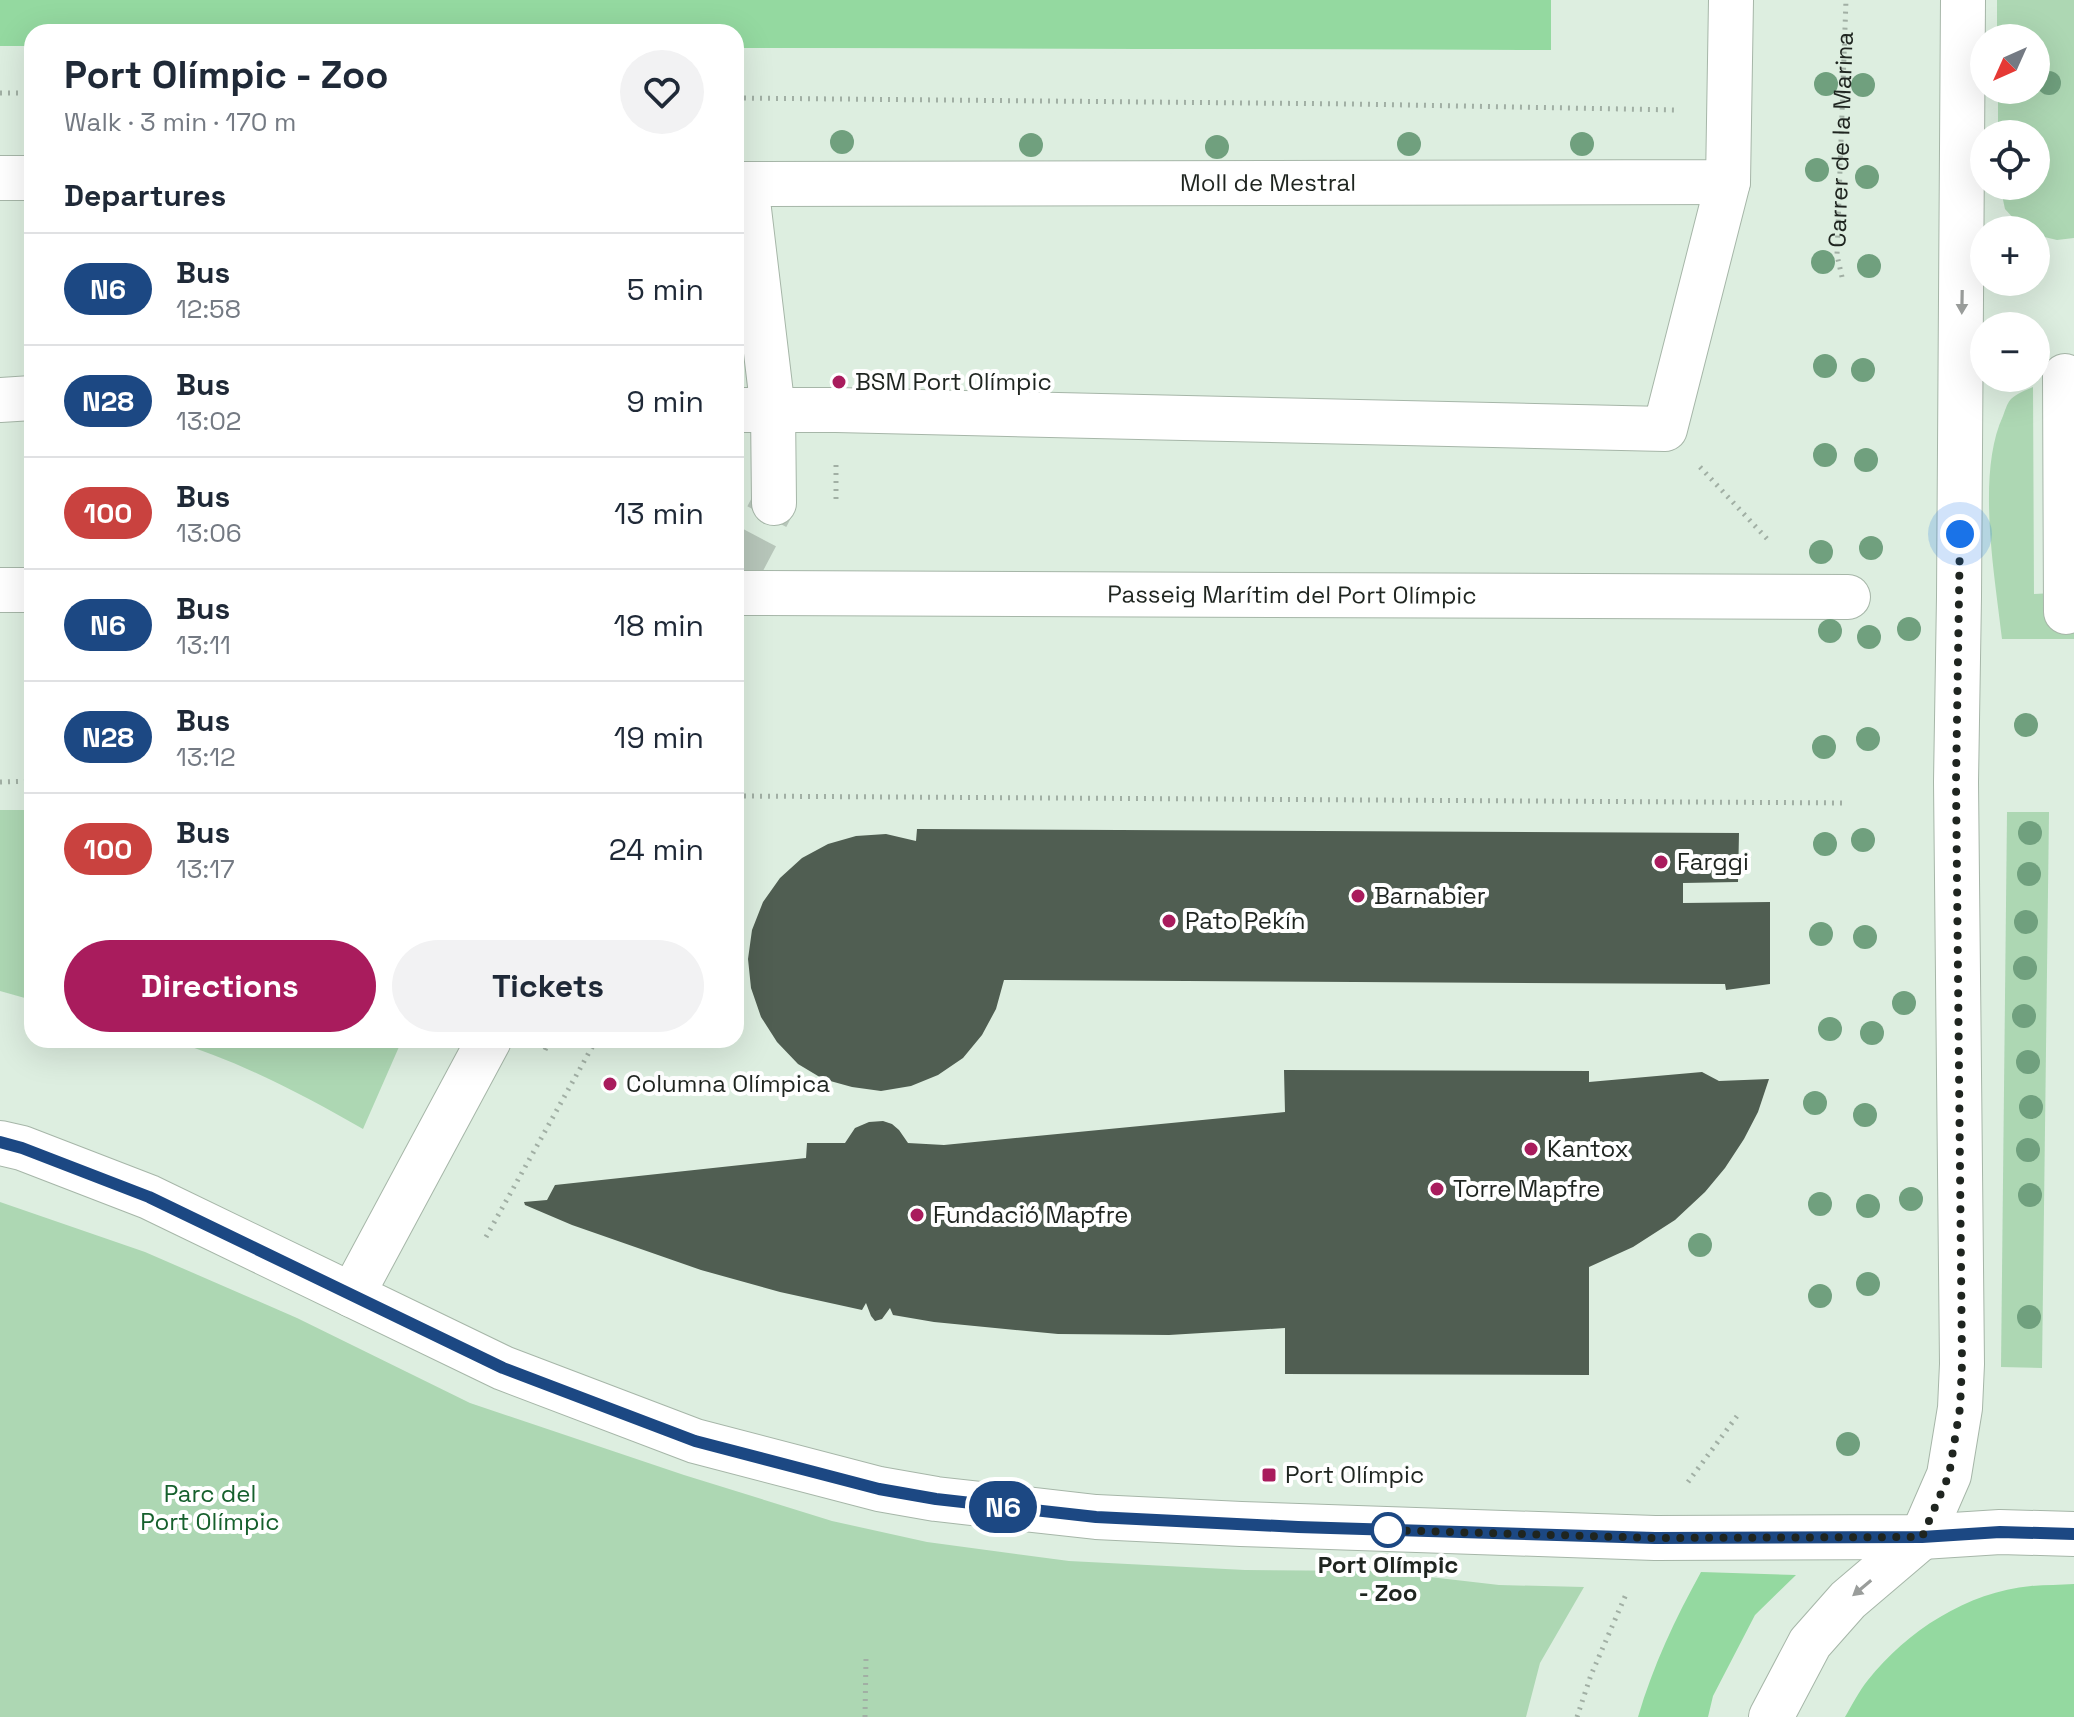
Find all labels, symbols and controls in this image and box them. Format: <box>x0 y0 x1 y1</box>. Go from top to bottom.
north arrow <box>1970 24 2050 104</box>
map controls <box>1970 24 2050 392</box>
street label: Carrer de la Marina <box>1821 31 1860 248</box>
button: heart <box>620 50 704 134</box>
text: Port Olímpic - Zoo <box>64 51 389 99</box>
text: Walk · 3 min · 170 m <box>64 105 296 139</box>
button: locate <box>1970 120 2050 200</box>
street label: Moll de Mestral <box>1180 167 1356 198</box>
text: Departures <box>64 176 226 215</box>
button: + <box>1970 216 2050 296</box>
text: Bus <box>176 253 230 292</box>
text: 5 min <box>627 270 704 309</box>
text: N6 <box>90 271 126 307</box>
one-way arrow <box>1955 290 1968 315</box>
text: 12:58 <box>176 292 241 326</box>
button: − <box>1970 312 2050 392</box>
text: Bus <box>176 365 230 404</box>
place label: BSM Port Olímpic <box>855 366 1052 397</box>
marker: BSM Port Olímpic <box>830 373 848 391</box>
text: 9 min <box>626 382 704 421</box>
text: N28 <box>82 383 134 419</box>
text: 13:02 <box>176 404 242 438</box>
text: Bus <box>176 477 230 516</box>
text: 13 min <box>614 494 704 533</box>
text: 100 <box>84 495 132 531</box>
your location <box>1940 514 1980 554</box>
text: 13:06 <box>176 516 242 550</box>
street label: Passeig Marítim del Port Olímpic <box>1107 578 1477 611</box>
text: Bus <box>176 589 230 628</box>
text: 18 min <box>614 606 704 645</box>
text: N6 <box>90 607 126 643</box>
text: 13:11 <box>176 628 231 662</box>
text: Bus <box>176 701 230 740</box>
text: 19 min <box>614 718 704 757</box>
text: N28 <box>82 719 134 755</box>
text: 13:12 <box>176 740 236 774</box>
text: Bus <box>176 813 230 852</box>
text: 24 min <box>609 830 704 869</box>
text: 100 <box>84 831 132 867</box>
place label: Farggi <box>1677 846 1749 877</box>
text: 13:17 <box>176 852 235 886</box>
marker: Farggi <box>1652 853 1670 871</box>
place label: Barnabier <box>1374 880 1486 911</box>
marker: Barnabier <box>1349 887 1367 905</box>
place label: Pato Pekín <box>1185 905 1306 936</box>
marker: Pato Pekín <box>1160 912 1178 930</box>
button: Directions <box>64 940 376 1032</box>
button: Tickets <box>392 940 704 1032</box>
place label: Columna Olímpica <box>626 1068 830 1099</box>
marker: Columna Olímpica <box>601 1075 619 1093</box>
place label: Kantox <box>1547 1133 1629 1164</box>
marker: Kantox <box>1522 1140 1540 1158</box>
place label: Torre Mapfre <box>1453 1173 1601 1204</box>
marker: Torre Mapfre <box>1428 1180 1446 1198</box>
place label: Fundació Mapfre <box>933 1199 1129 1230</box>
marker: Fundació Mapfre <box>908 1206 926 1224</box>
place label: Port Olímpic <box>1285 1459 1424 1490</box>
marker: Port Olímpic <box>1260 1466 1278 1484</box>
park label: Parc del Port Olímpic <box>140 1478 280 1537</box>
line badge: N6 <box>967 1481 1039 1533</box>
text: N6 <box>985 1489 1021 1525</box>
marker: Port Olímpic - Zoo <box>1371 1513 1405 1547</box>
place label: Port Olímpic - Zoo <box>1318 1549 1458 1608</box>
one-way arrow <box>1853 1579 1873 1596</box>

